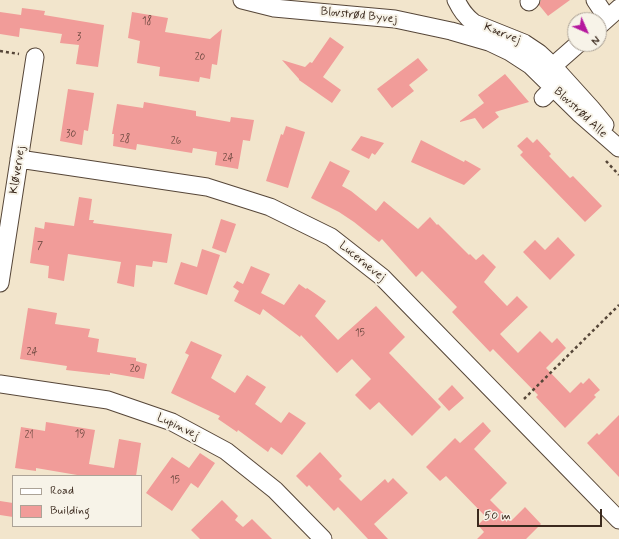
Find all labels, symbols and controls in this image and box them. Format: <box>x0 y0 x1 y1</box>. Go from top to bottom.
street label: Blovstrød Byvej <box>320 5 398 27</box>
north arrow <box>567 12 607 52</box>
house number: 18 <box>142 16 152 28</box>
street label: Kærvej <box>482 20 522 48</box>
house number: 3 <box>77 32 81 44</box>
text: N <box>587 32 602 47</box>
house number: 20 <box>195 52 205 64</box>
street label: Blovstrød Alle <box>550 85 610 141</box>
house number: 30 <box>66 129 76 141</box>
house number: 28 <box>120 134 130 146</box>
house number: 26 <box>171 136 181 148</box>
street label: Kløvervej <box>7 145 29 195</box>
house number: 24 <box>223 153 233 165</box>
street label: Lucernevej <box>336 239 388 285</box>
house number: 7 <box>37 241 43 253</box>
house number: 15 <box>355 328 365 340</box>
house number: 24 <box>27 347 37 359</box>
house number: 20 <box>130 364 140 376</box>
street label: Lupinvej <box>154 411 202 443</box>
house number: 19 <box>75 429 85 441</box>
house number: 21 <box>24 430 34 442</box>
legend <box>12 475 142 527</box>
house number: 15 <box>170 475 180 487</box>
text: Road <box>50 483 74 499</box>
scale bar <box>479 501 604 527</box>
text: Building <box>50 503 90 519</box>
text: 50 m <box>484 508 511 524</box>

